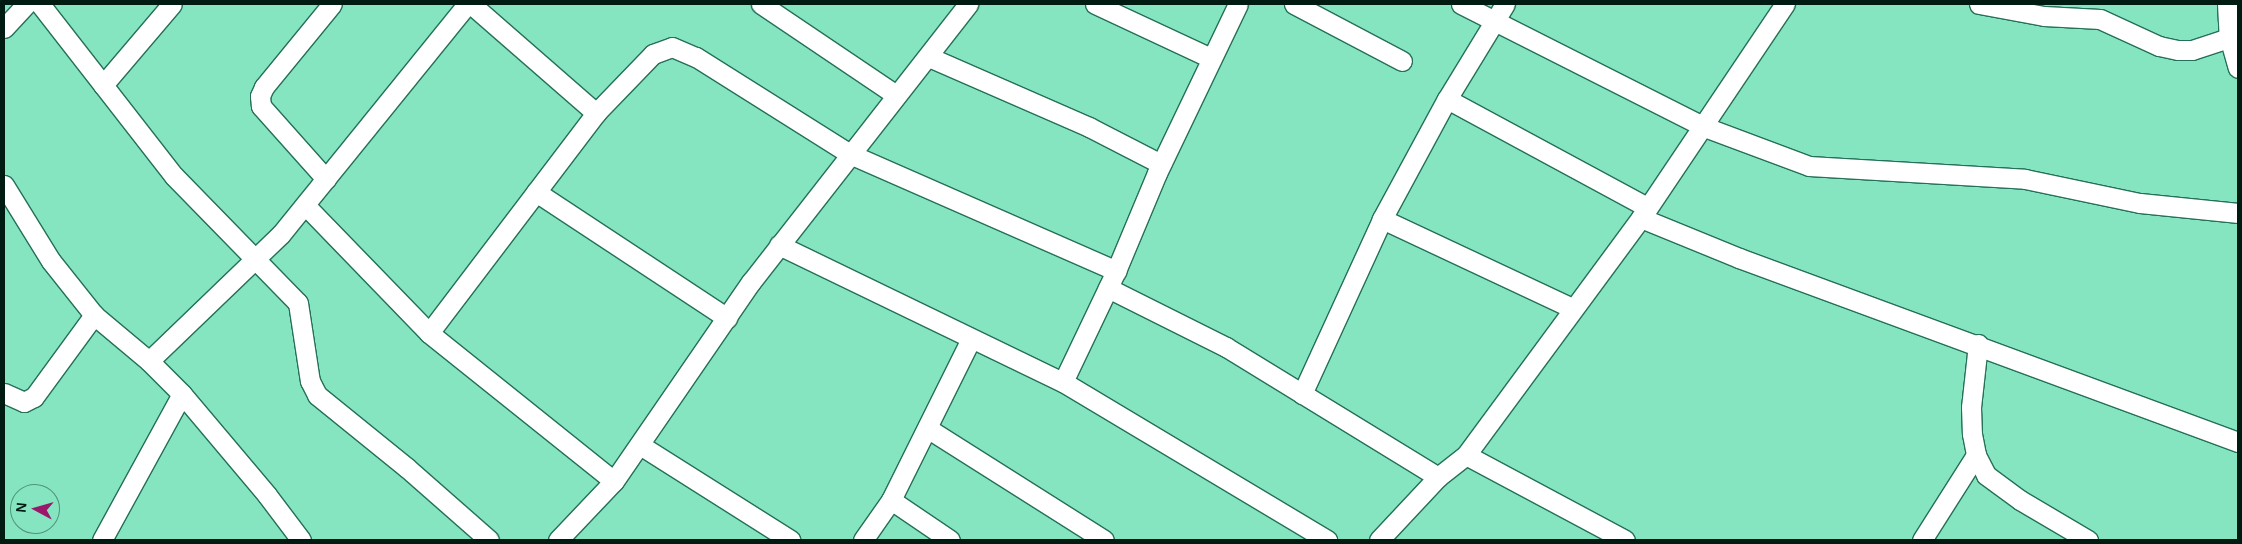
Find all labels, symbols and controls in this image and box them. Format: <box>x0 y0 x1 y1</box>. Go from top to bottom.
north arrow <box>10 484 60 534</box>
text: N <box>13 502 30 513</box>

